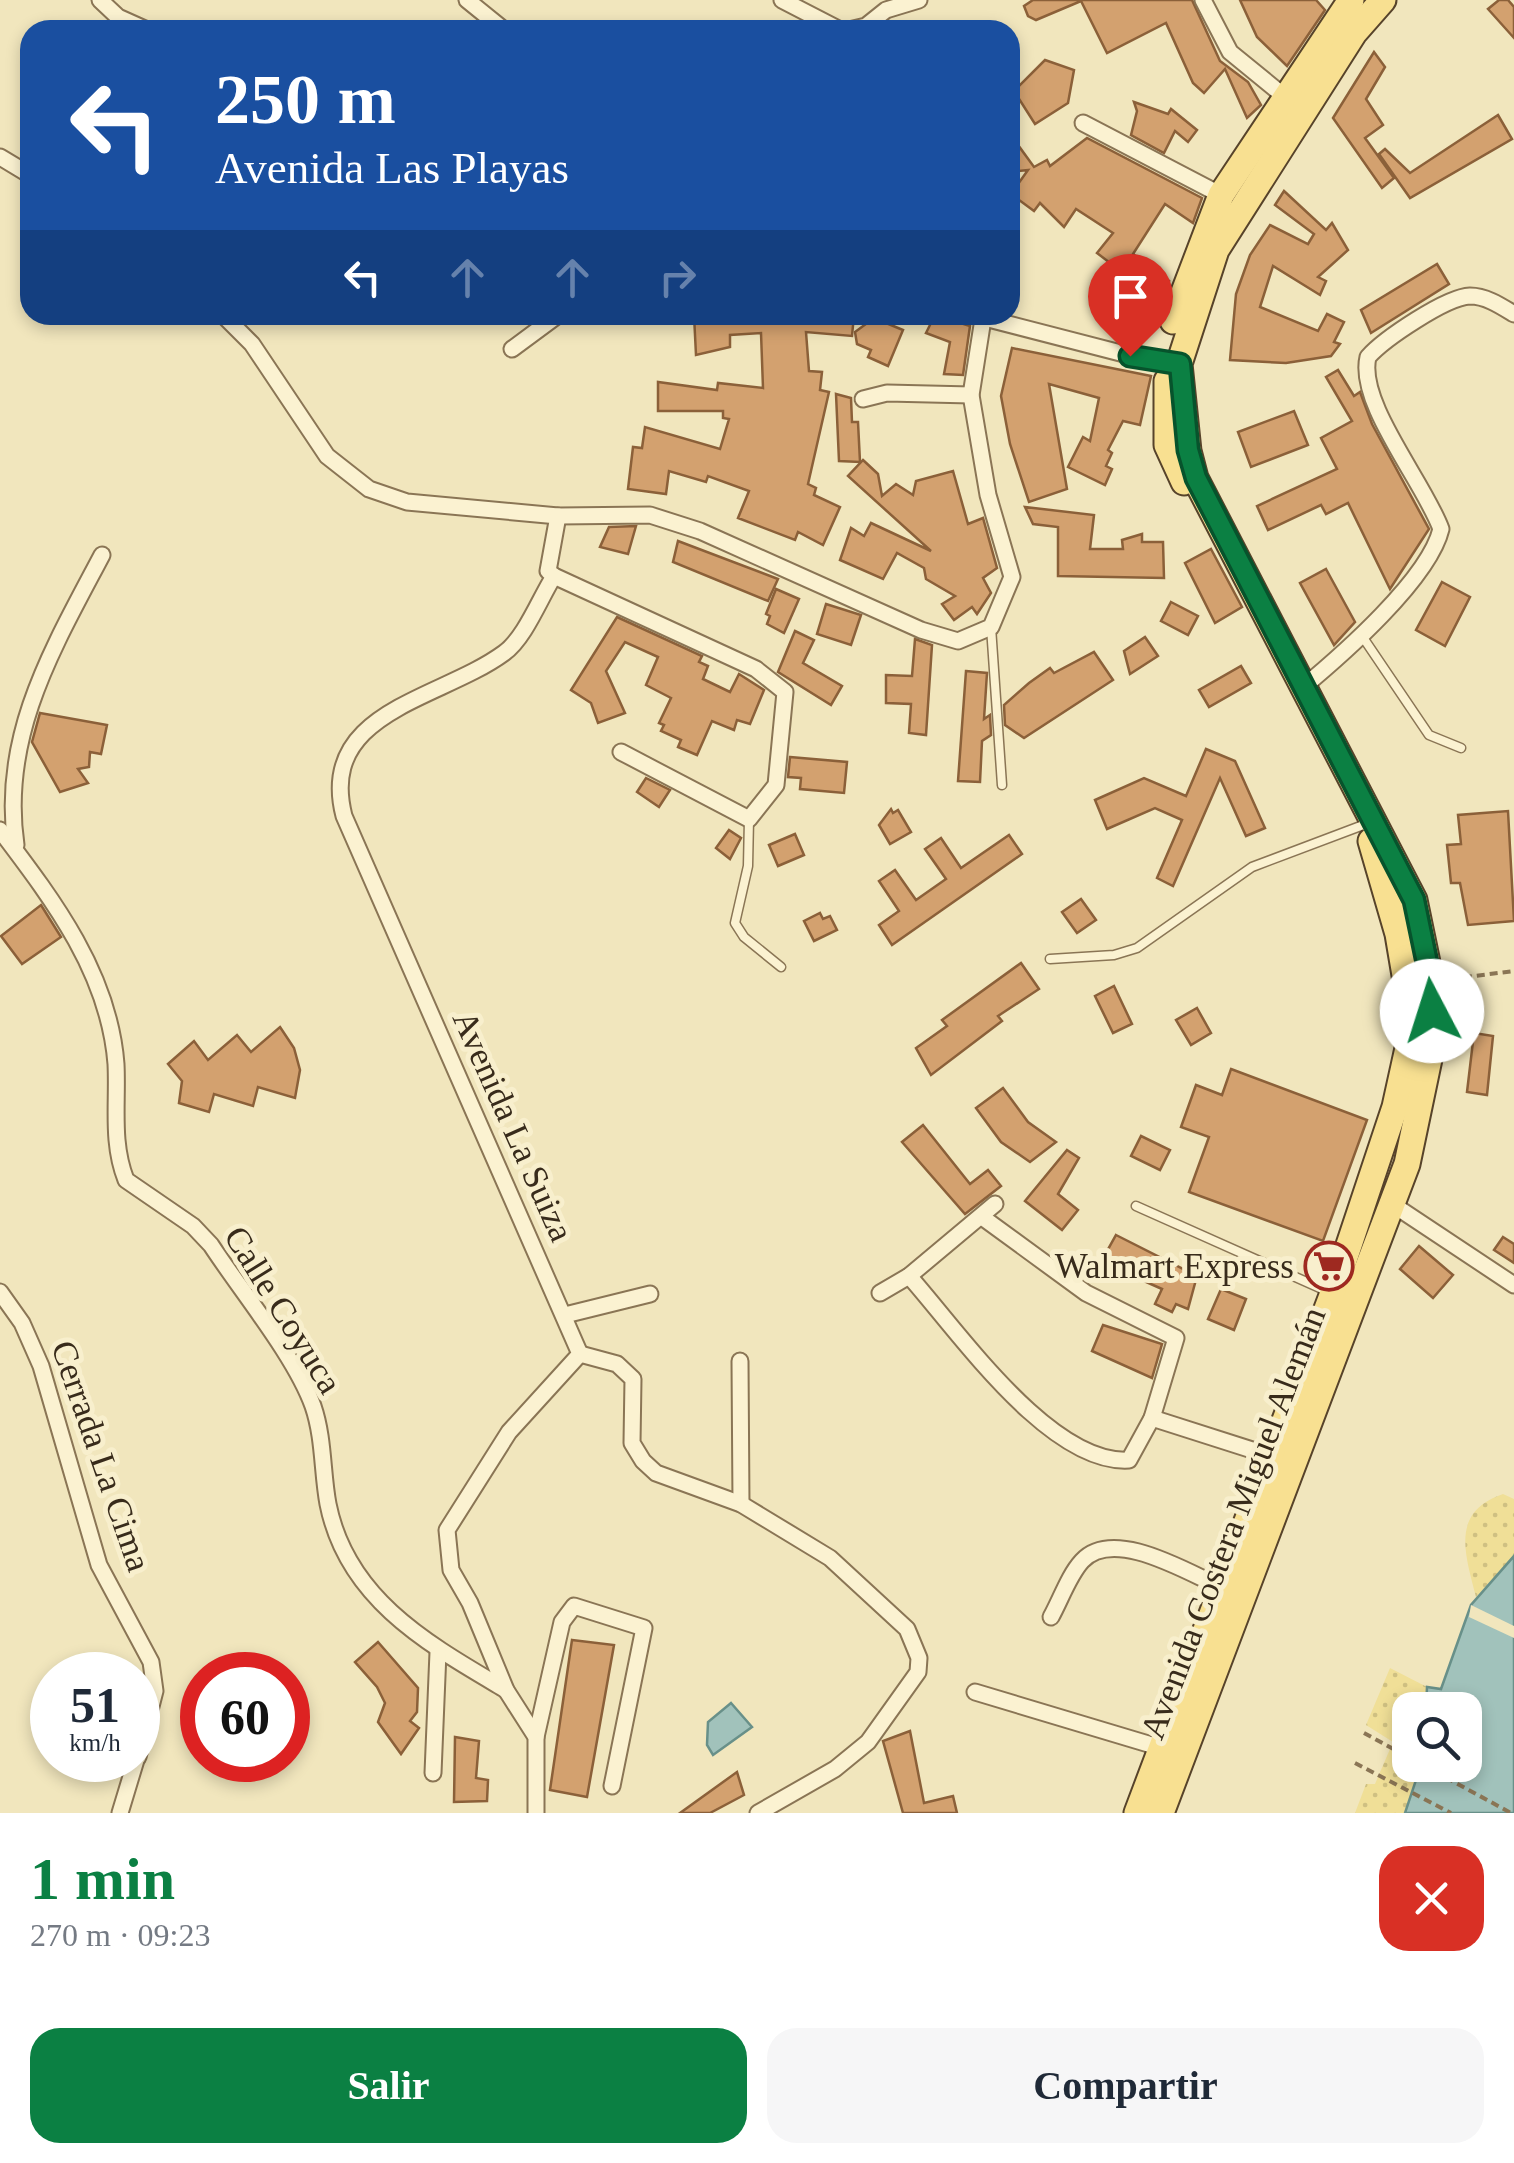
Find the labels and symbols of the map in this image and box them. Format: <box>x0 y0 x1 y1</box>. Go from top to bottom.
pin <box>1088 254 1173 357</box>
position arrow <box>1380 959 1484 1063</box>
street label: Avenida La Suiza <box>445 1005 581 1248</box>
street label: Calle Coyuca <box>216 1219 350 1401</box>
supermarket icon: Walmart Express <box>1303 1240 1355 1292</box>
place label: Walmart Express <box>1055 1247 1294 1286</box>
street label: Avenida Costera Miguel Alemán <box>1133 1302 1333 1744</box>
street label: Cerrada La Cima <box>43 1336 159 1577</box>
speed limit sign: 60 <box>180 1652 310 1782</box>

